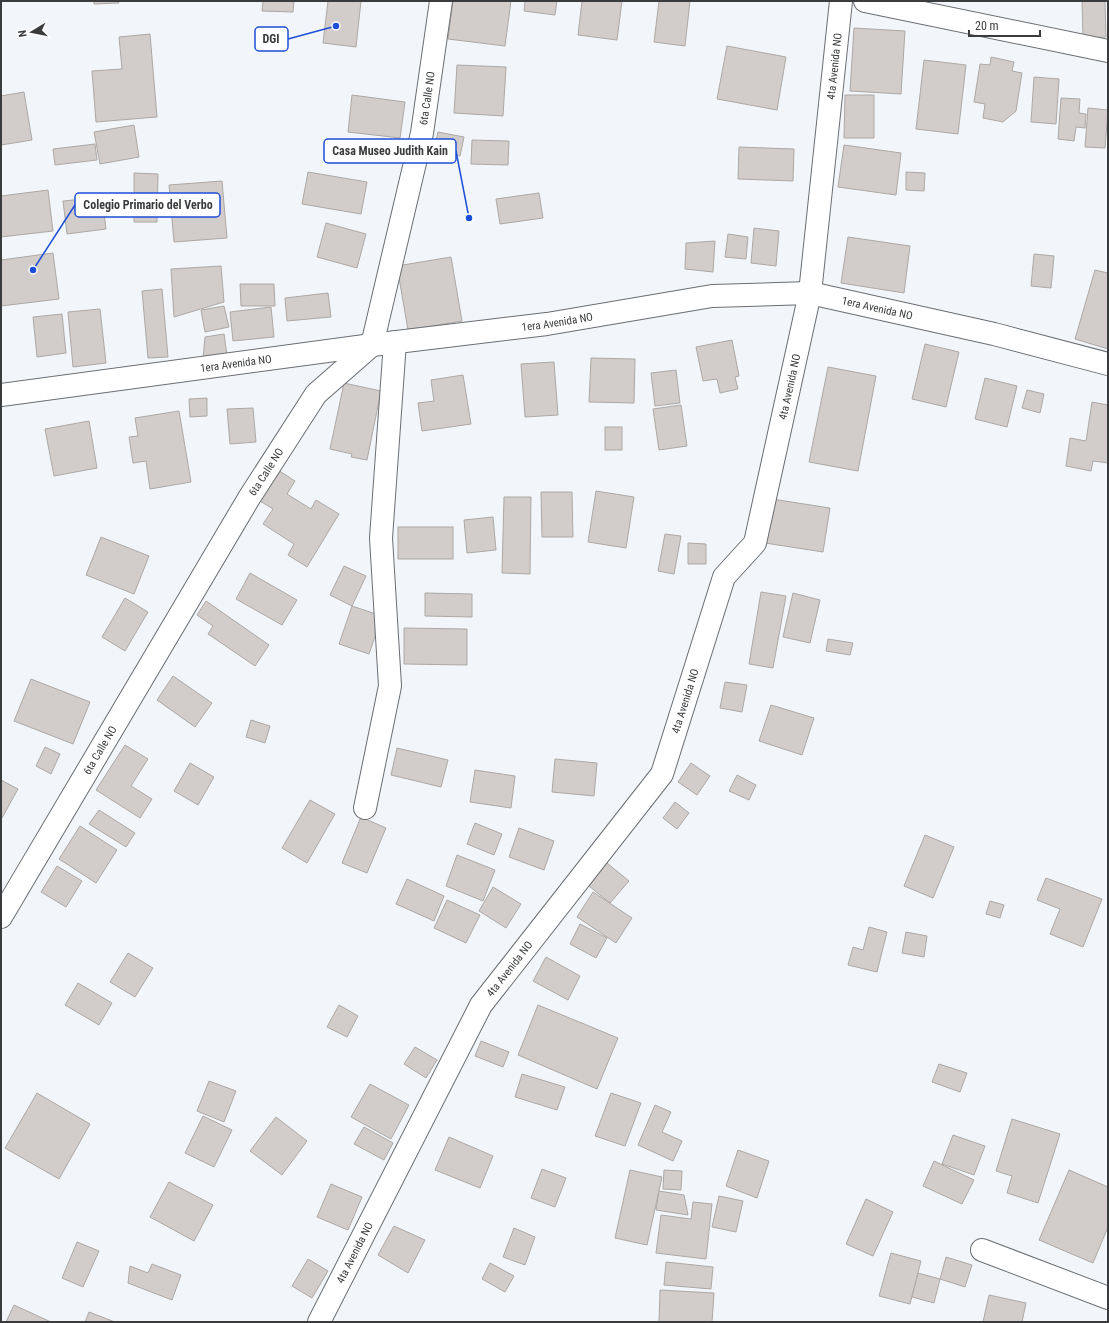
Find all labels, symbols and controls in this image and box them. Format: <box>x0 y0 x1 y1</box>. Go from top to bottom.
north arrow <box>12 12 52 52</box>
scale bar <box>969 12 1040 38</box>
text: 20 m <box>975 19 999 33</box>
callout: DGI <box>255 27 288 51</box>
text: N <box>16 29 30 38</box>
text: DGI <box>262 32 280 46</box>
street label: 4ta Avenida NO <box>824 32 844 100</box>
street label: 6ta Calle NO <box>417 70 437 126</box>
callout: Casa Museo Judith Kain <box>324 139 456 163</box>
text: Casa Museo Judith Kain <box>332 144 448 158</box>
callout: Colegio Primario del Verbo <box>75 193 220 217</box>
text: Colegio Primario del Verbo <box>83 198 213 212</box>
street label: 1era Avenida NO <box>841 294 914 322</box>
street label: 1era Avenida NO <box>521 310 594 334</box>
street label: 1era Avenida NO <box>199 352 272 375</box>
street label: 4ta Avenida NO <box>776 353 803 421</box>
street label: 6ta Calle NO <box>246 446 286 498</box>
street label: 4ta Avenida NO <box>669 667 701 735</box>
street label: 6ta Calle NO <box>80 723 119 777</box>
street label: 4ta Avenida NO <box>484 938 535 999</box>
street label: 4ta Avenida NO <box>333 1220 376 1285</box>

